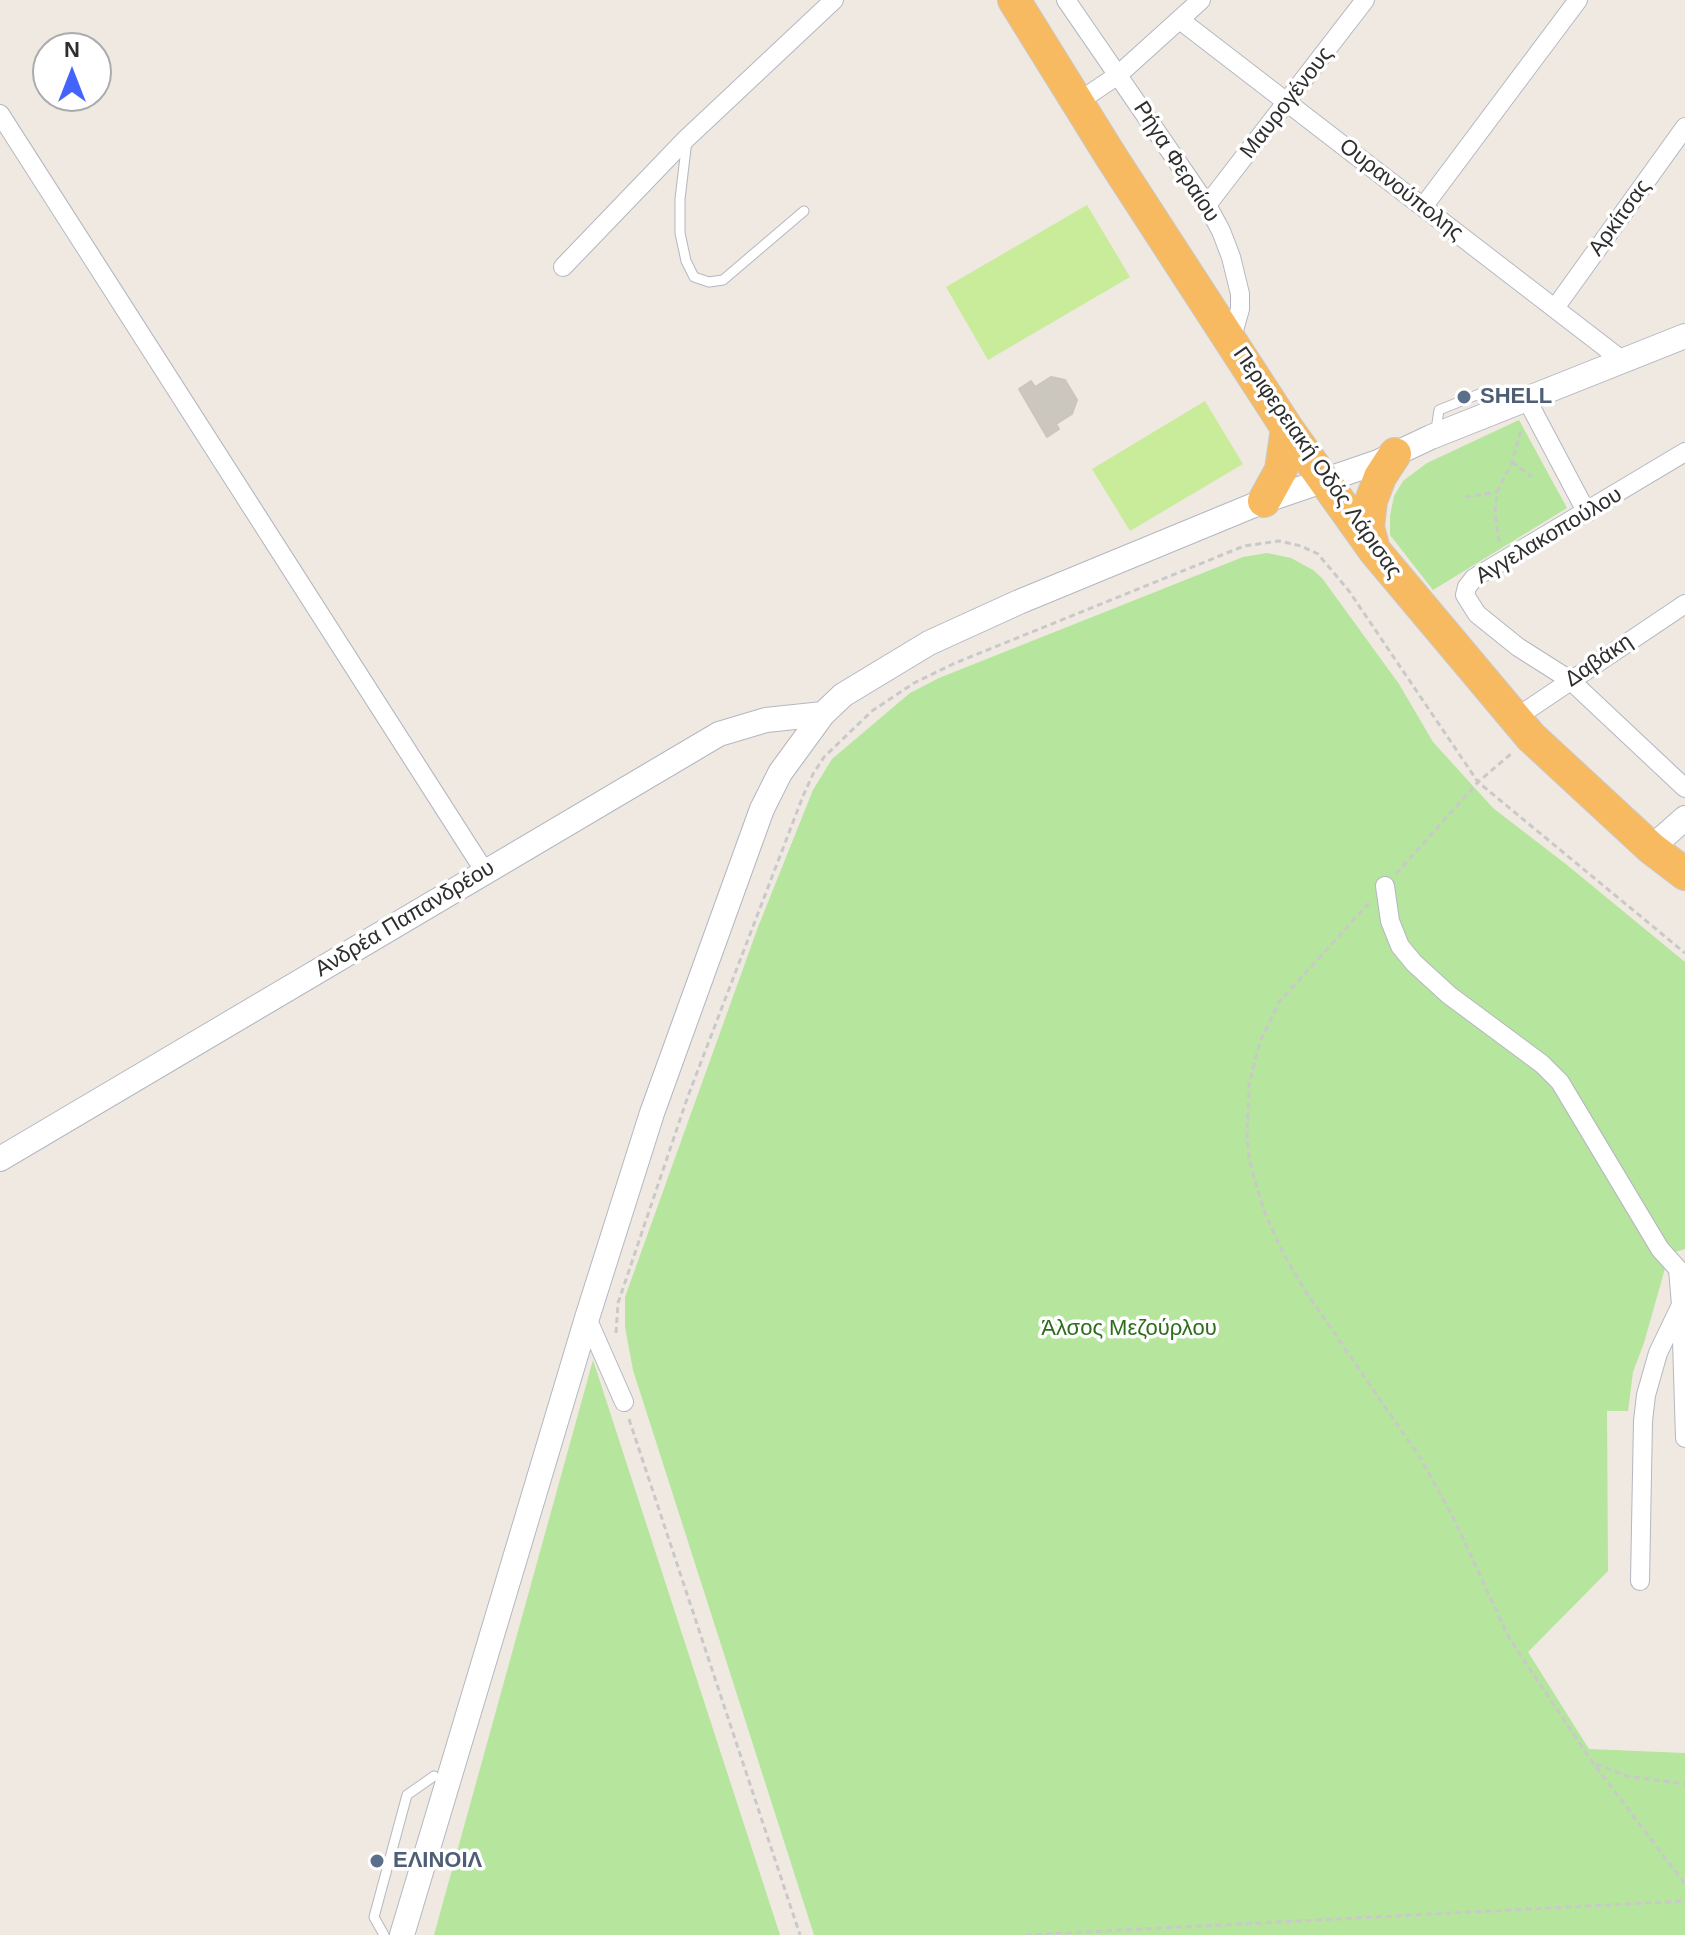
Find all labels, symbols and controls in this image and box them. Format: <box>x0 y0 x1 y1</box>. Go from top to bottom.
north arrow <box>32 32 112 112</box>
text: N <box>64 37 80 62</box>
street label: Μαυρογένους <box>1235 42 1339 164</box>
street label: Ρήγα Φεραίου <box>1127 97 1225 227</box>
street label: Ουρανούπολης <box>1334 133 1468 247</box>
street label: Αρκίτσας <box>1583 175 1657 261</box>
street label: Περιφερειακή Οδός Λάρισας <box>1227 342 1407 584</box>
place label: SHELL <box>1480 384 1552 410</box>
marker: SHELL <box>1455 388 1473 406</box>
street label: Αγγελακοπούλου <box>1471 482 1627 590</box>
street label: Δαβάκη <box>1560 629 1638 693</box>
street label: Ανδρέα Παπανδρέου <box>310 855 500 983</box>
park label: Άλσος Μεζούρλου <box>1041 1316 1217 1342</box>
place label: ΕΛΙΝΟΙΛ <box>393 1848 482 1874</box>
marker: ΕΛΙΝΟΙΛ <box>368 1852 386 1870</box>

